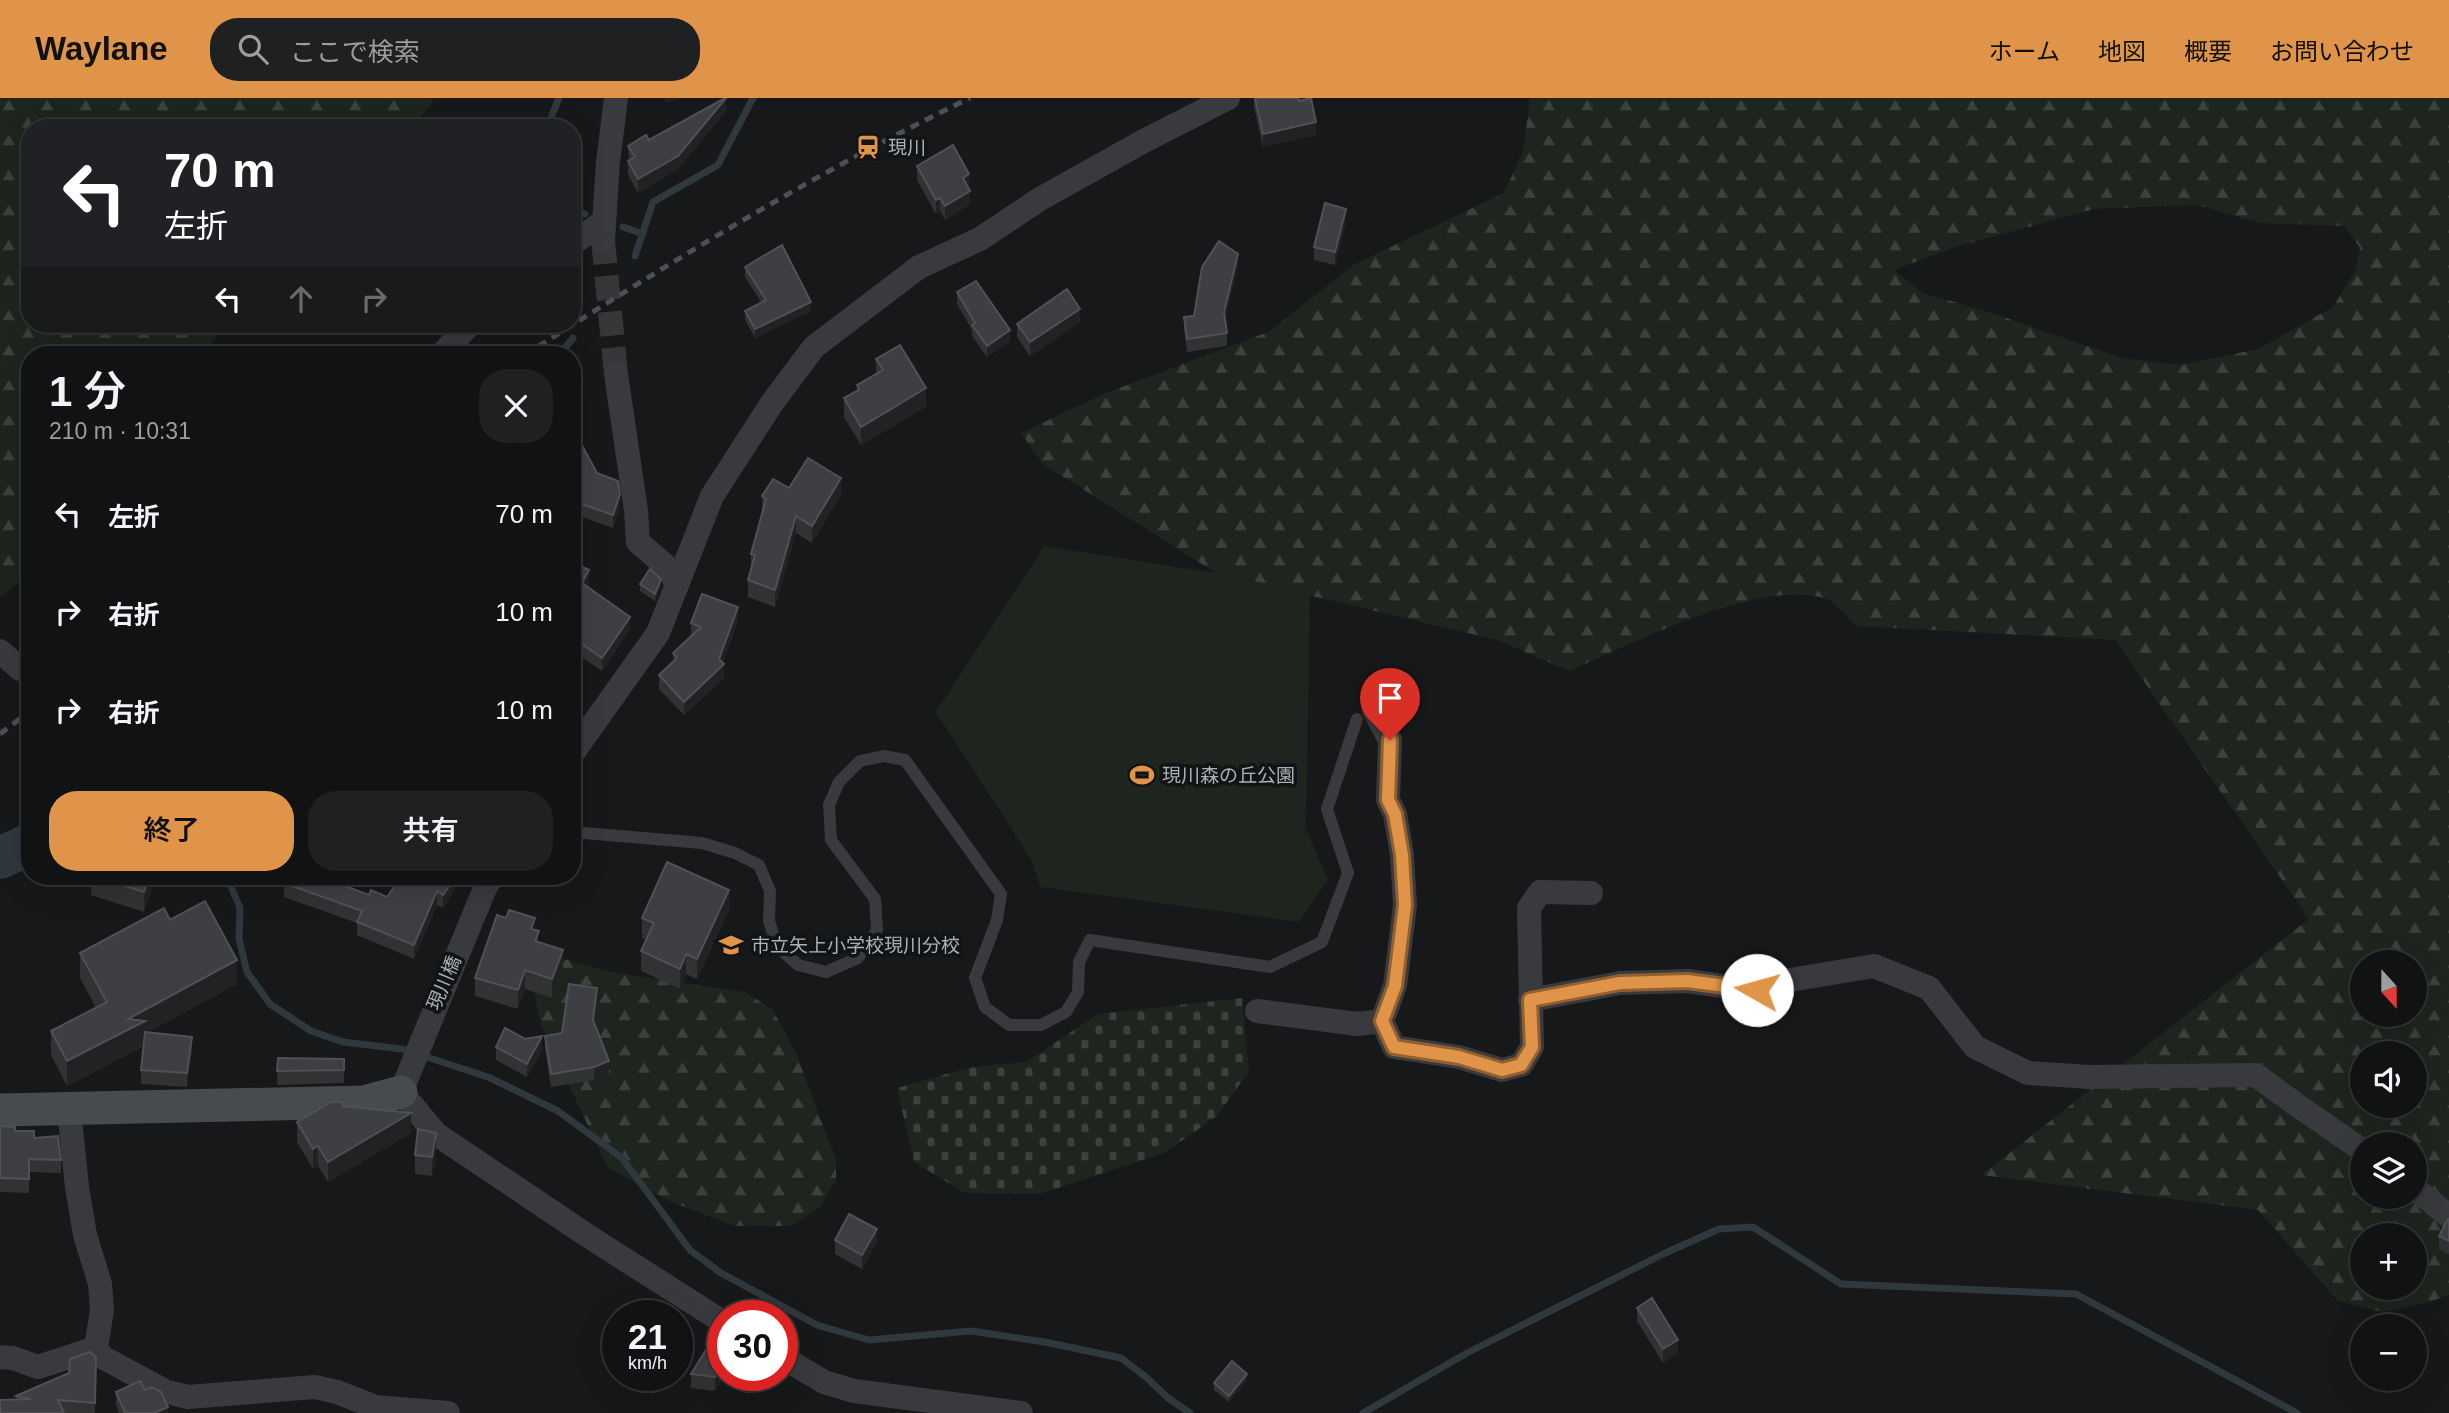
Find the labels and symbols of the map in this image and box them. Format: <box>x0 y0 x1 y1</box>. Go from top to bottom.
station icon: 現川 <box>854 133 882 161</box>
place label: 現川 <box>888 137 926 158</box>
pin <box>1360 668 1420 740</box>
sports icon: 現川森の丘公園 <box>1128 761 1156 789</box>
place label: 現川森の丘公園 <box>1162 765 1295 786</box>
school or university icon: 市立矢上小学校現川分校 <box>717 931 745 959</box>
place label: 市立矢上小学校現川分校 <box>751 935 960 956</box>
north arrow <box>2350 950 2427 1027</box>
street label: 現川橋 <box>423 953 465 1013</box>
position arrow <box>1720 953 1794 1027</box>
speed limit sign: 30 <box>707 1300 798 1391</box>

